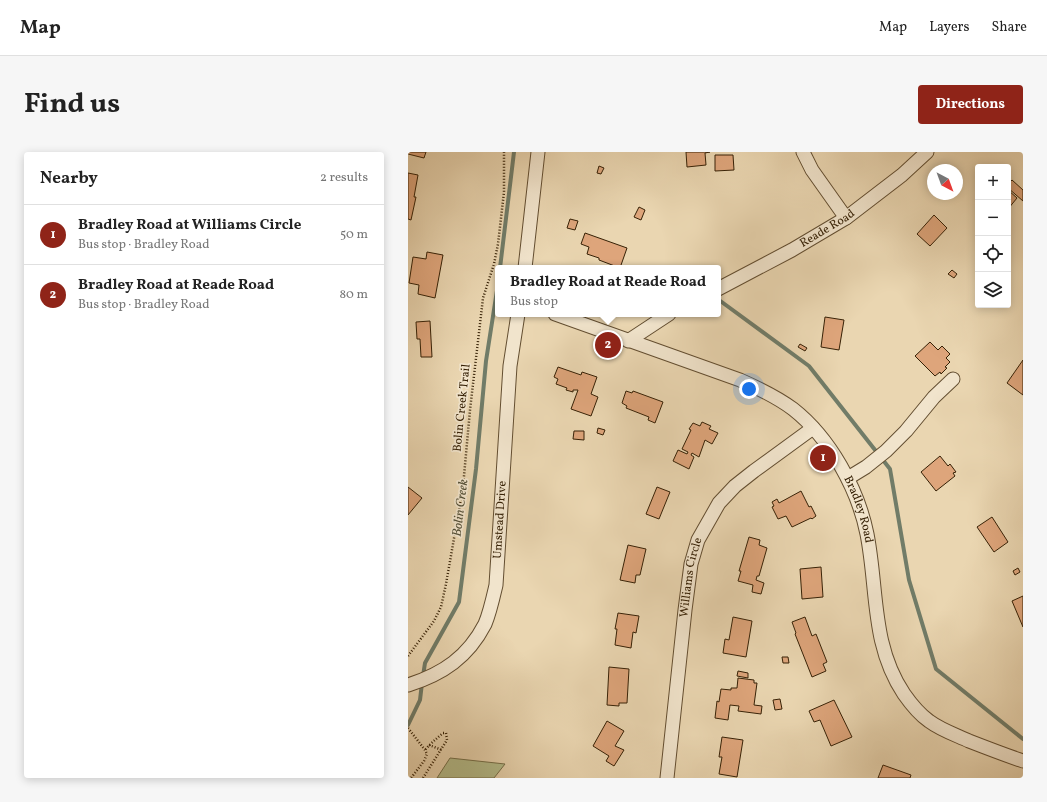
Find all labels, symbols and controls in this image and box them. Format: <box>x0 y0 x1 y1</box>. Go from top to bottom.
text: Map <box>20 15 61 41</box>
text: Map <box>879 18 907 37</box>
text: Layers <box>929 18 969 37</box>
text: Share <box>991 18 1027 37</box>
text: Find us <box>24 85 120 124</box>
button: Directions <box>918 85 1023 124</box>
north arrow <box>927 164 963 200</box>
map controls <box>975 164 1011 308</box>
button: + <box>975 164 1011 200</box>
text: Nearby <box>40 167 98 190</box>
text: 2 results <box>320 169 368 187</box>
button: − <box>975 200 1011 236</box>
street label: Reade Road <box>797 206 859 252</box>
text: Bradley Road at Williams Circle <box>78 215 301 236</box>
text: 1 <box>50 226 56 244</box>
text: 50 m <box>340 226 368 244</box>
text: Bus stop · Bradley Road <box>78 236 210 254</box>
button: locate <box>975 236 1011 272</box>
popup <box>495 265 721 317</box>
text: Bradley Road at Reade Road <box>510 272 706 293</box>
button: layers <box>975 272 1011 308</box>
text: Bradley Road at Reade Road <box>78 275 274 296</box>
text: 2 <box>50 286 56 304</box>
text: 80 m <box>339 286 368 304</box>
text: Bus stop <box>510 293 558 311</box>
text: Bus stop · Bradley Road <box>78 296 210 314</box>
pin: 2 <box>595 330 621 360</box>
street label: Bolin Creek Trail <box>449 363 475 453</box>
your location <box>739 379 759 399</box>
pin: 1 <box>810 443 836 473</box>
street label: Bradley Road <box>839 473 877 545</box>
water label: Bolin Creek <box>449 478 473 538</box>
street label: Umstead Drive <box>490 480 511 559</box>
street label: Williams Circle <box>676 535 706 618</box>

